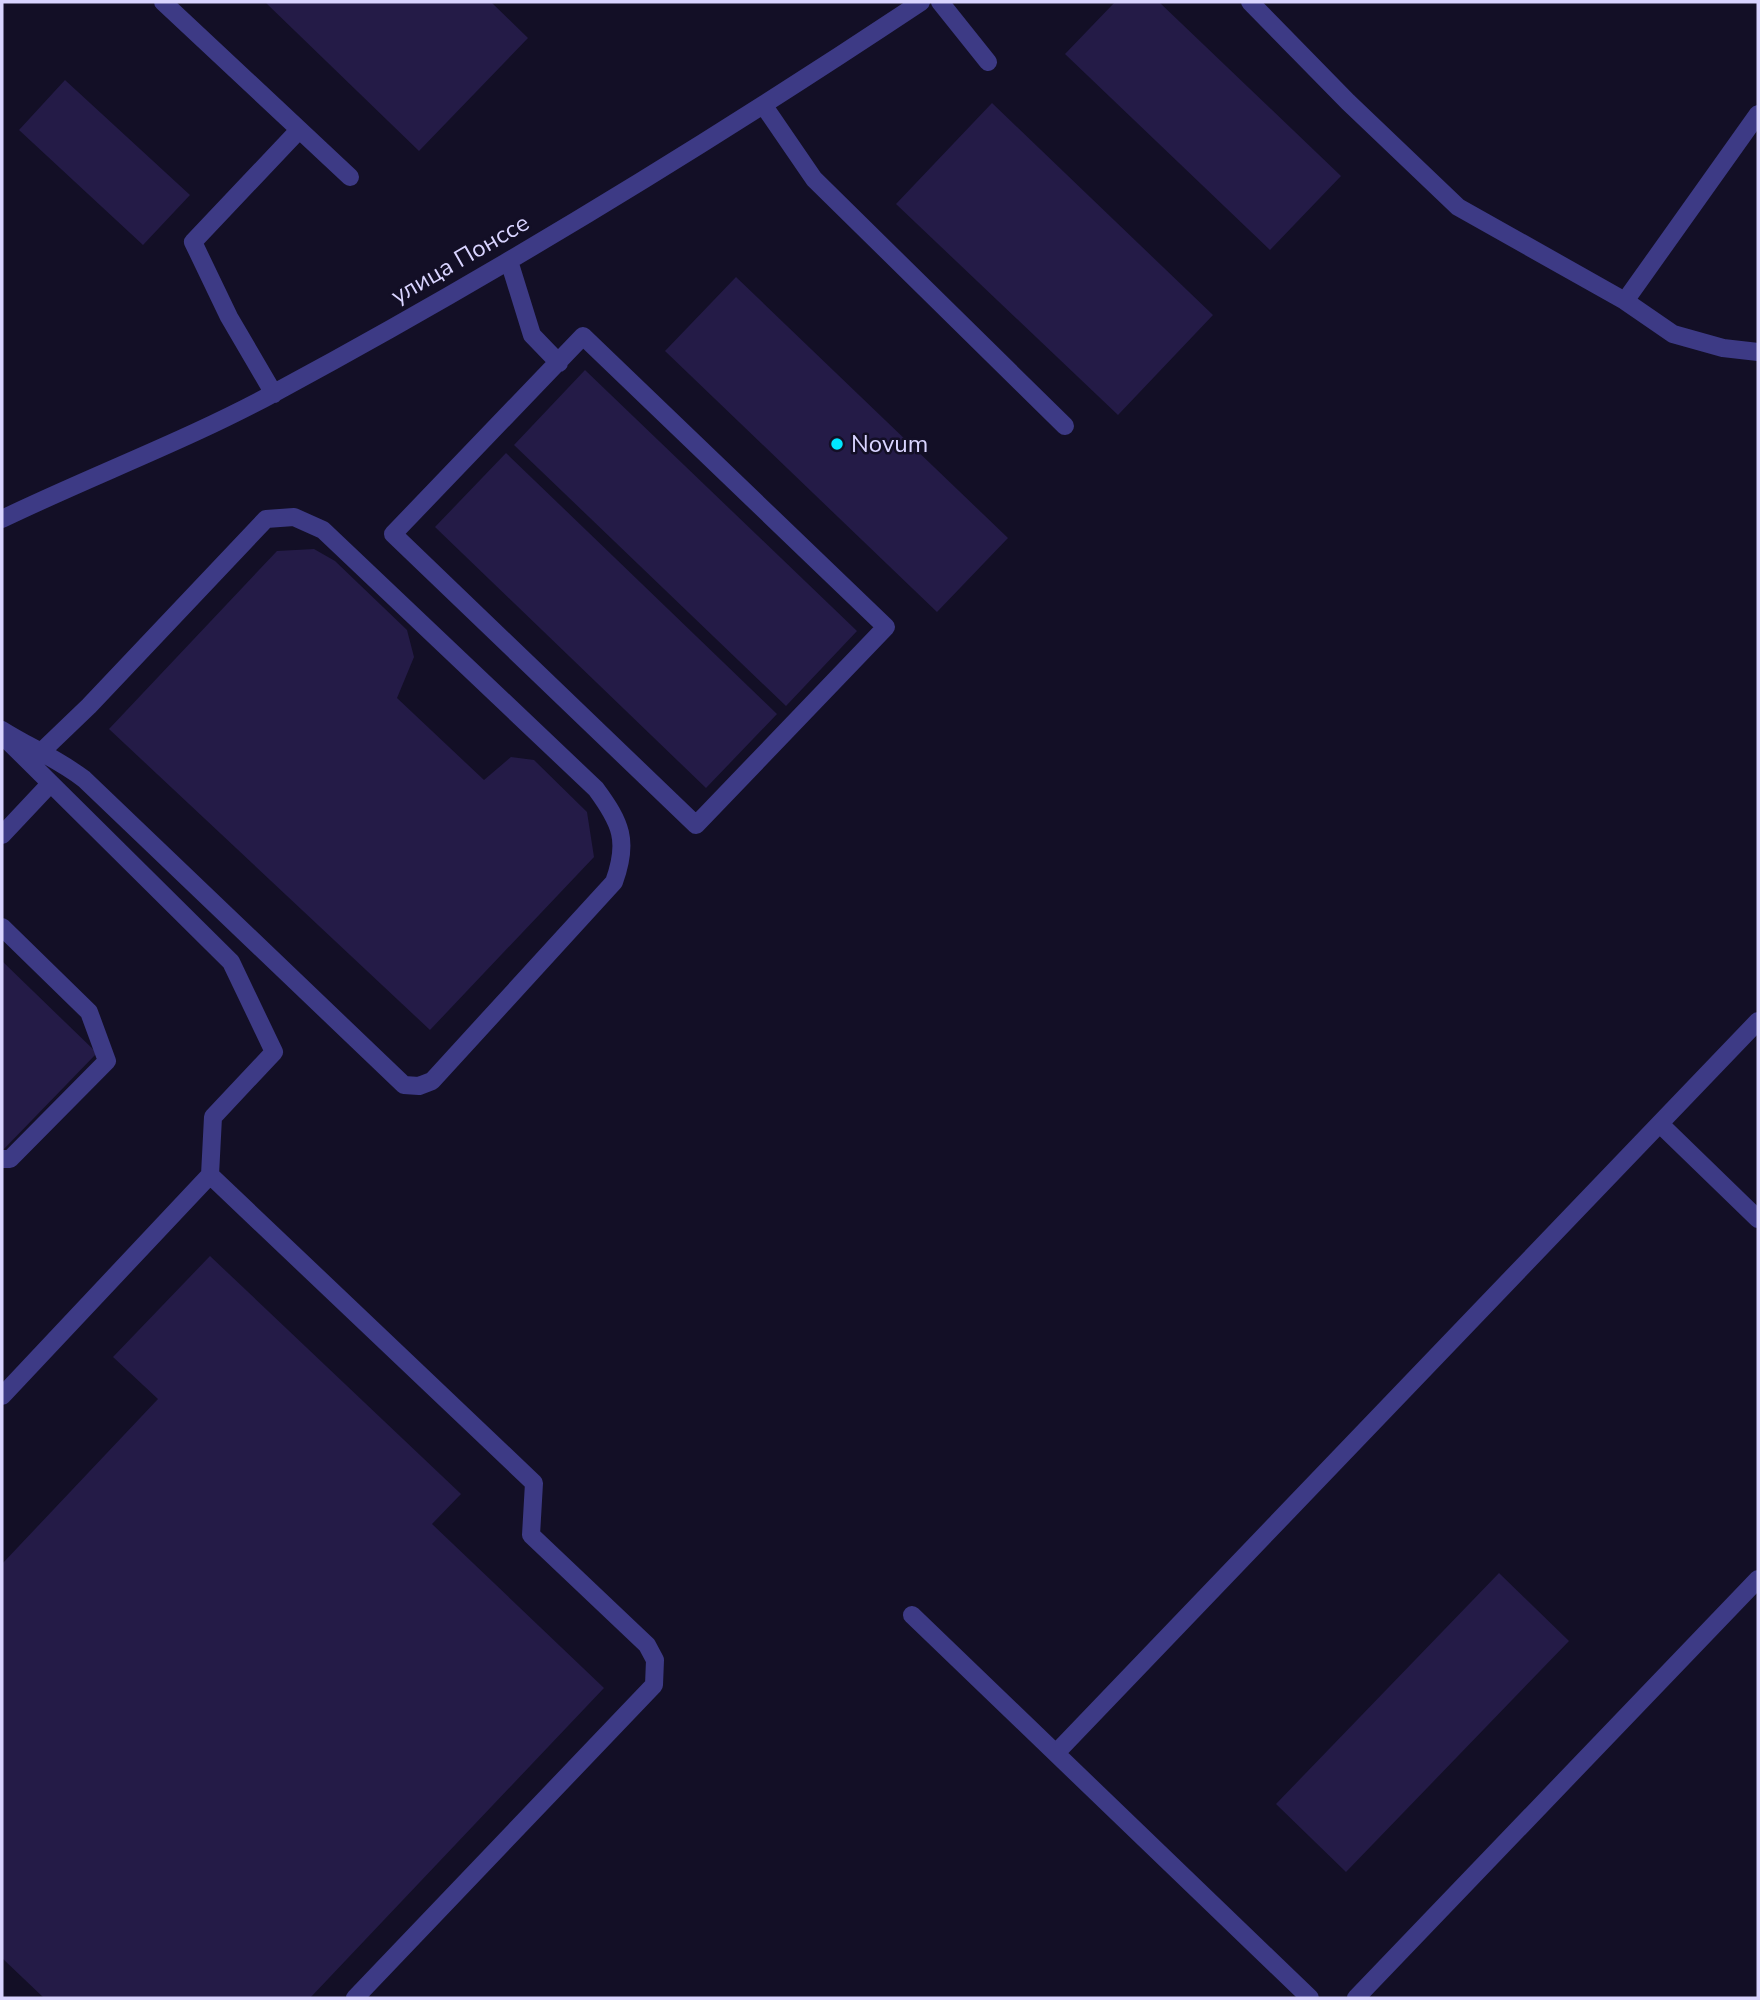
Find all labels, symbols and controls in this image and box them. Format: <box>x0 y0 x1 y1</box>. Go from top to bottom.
street label: улица Понссе <box>385 206 535 312</box>
place label: Novum <box>851 428 928 460</box>
marker: Novum <box>829 436 845 452</box>

